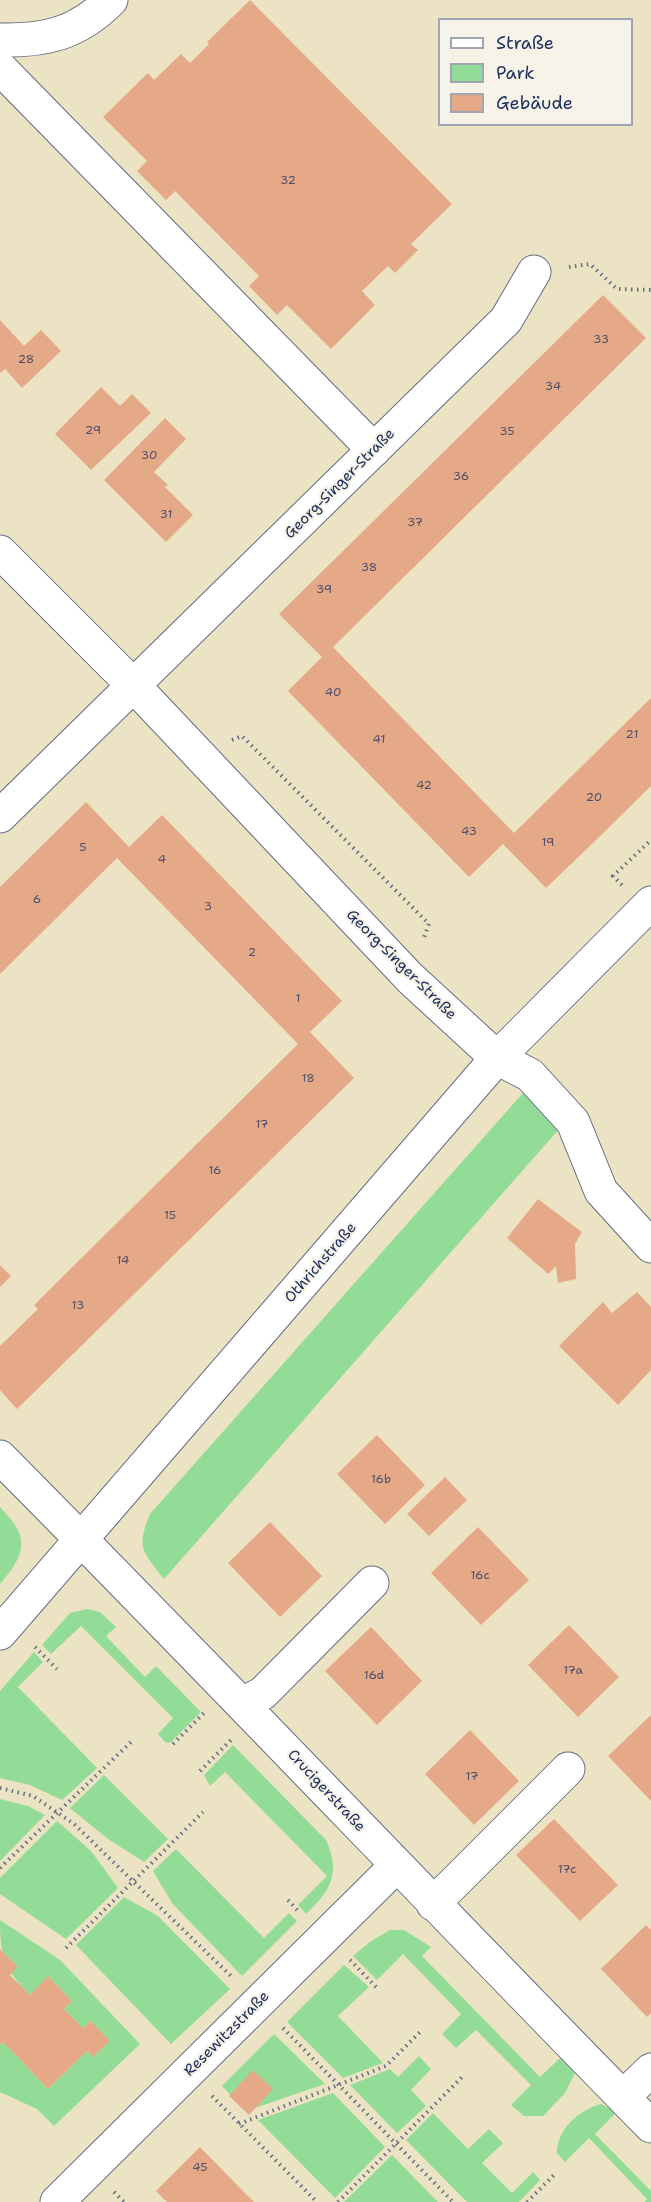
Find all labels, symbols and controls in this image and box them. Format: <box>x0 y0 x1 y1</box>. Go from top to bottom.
legend <box>438 18 633 126</box>
text: Straße <box>496 31 554 55</box>
text: Park <box>496 61 535 85</box>
text: Gebäude <box>496 91 573 115</box>
house number: 32 <box>280 174 296 188</box>
house number: 33 <box>593 333 609 347</box>
house number: 28 <box>18 353 34 367</box>
house number: 34 <box>545 380 561 394</box>
house number: 29 <box>85 424 101 438</box>
street label: Georg-Singer-Straße <box>281 425 399 543</box>
house number: 35 <box>499 425 515 439</box>
house number: 30 <box>141 449 157 463</box>
house number: 36 <box>453 470 469 484</box>
house number: 31 <box>160 508 172 522</box>
house number: 37 <box>407 516 423 530</box>
house number: 38 <box>361 561 377 575</box>
house number: 39 <box>316 583 332 597</box>
house number: 40 <box>325 686 341 700</box>
house number: 21 <box>626 728 638 742</box>
house number: 41 <box>373 733 385 747</box>
house number: 42 <box>416 779 432 793</box>
house number: 20 <box>586 791 602 805</box>
house number: 43 <box>461 825 477 839</box>
house number: 19 <box>542 836 554 850</box>
house number: 5 <box>79 841 87 855</box>
house number: 4 <box>158 853 166 867</box>
house number: 6 <box>33 893 41 907</box>
house number: 3 <box>204 900 212 914</box>
street label: Georg-Singer-Straße <box>342 906 460 1024</box>
house number: 2 <box>248 946 256 960</box>
house number: 1 <box>295 992 301 1006</box>
house number: 18 <box>301 1072 315 1086</box>
house number: 17 <box>256 1118 268 1132</box>
house number: 16 <box>208 1164 222 1178</box>
house number: 15 <box>164 1209 176 1223</box>
street label: Othrichstraße <box>281 1219 361 1307</box>
house number: 14 <box>117 1254 129 1268</box>
house number: 13 <box>72 1299 84 1313</box>
house number: 16b <box>371 1473 391 1487</box>
house number: 16c <box>470 1569 490 1583</box>
house number: 17a <box>563 1664 583 1678</box>
house number: 16d <box>364 1669 384 1683</box>
street label: Crucigerstraße <box>283 1746 369 1836</box>
house number: 17 <box>466 1770 478 1784</box>
house number: 17c <box>558 1863 576 1877</box>
street label: Resewitzstraße <box>181 1988 273 2080</box>
house number: 45 <box>192 2161 208 2175</box>

